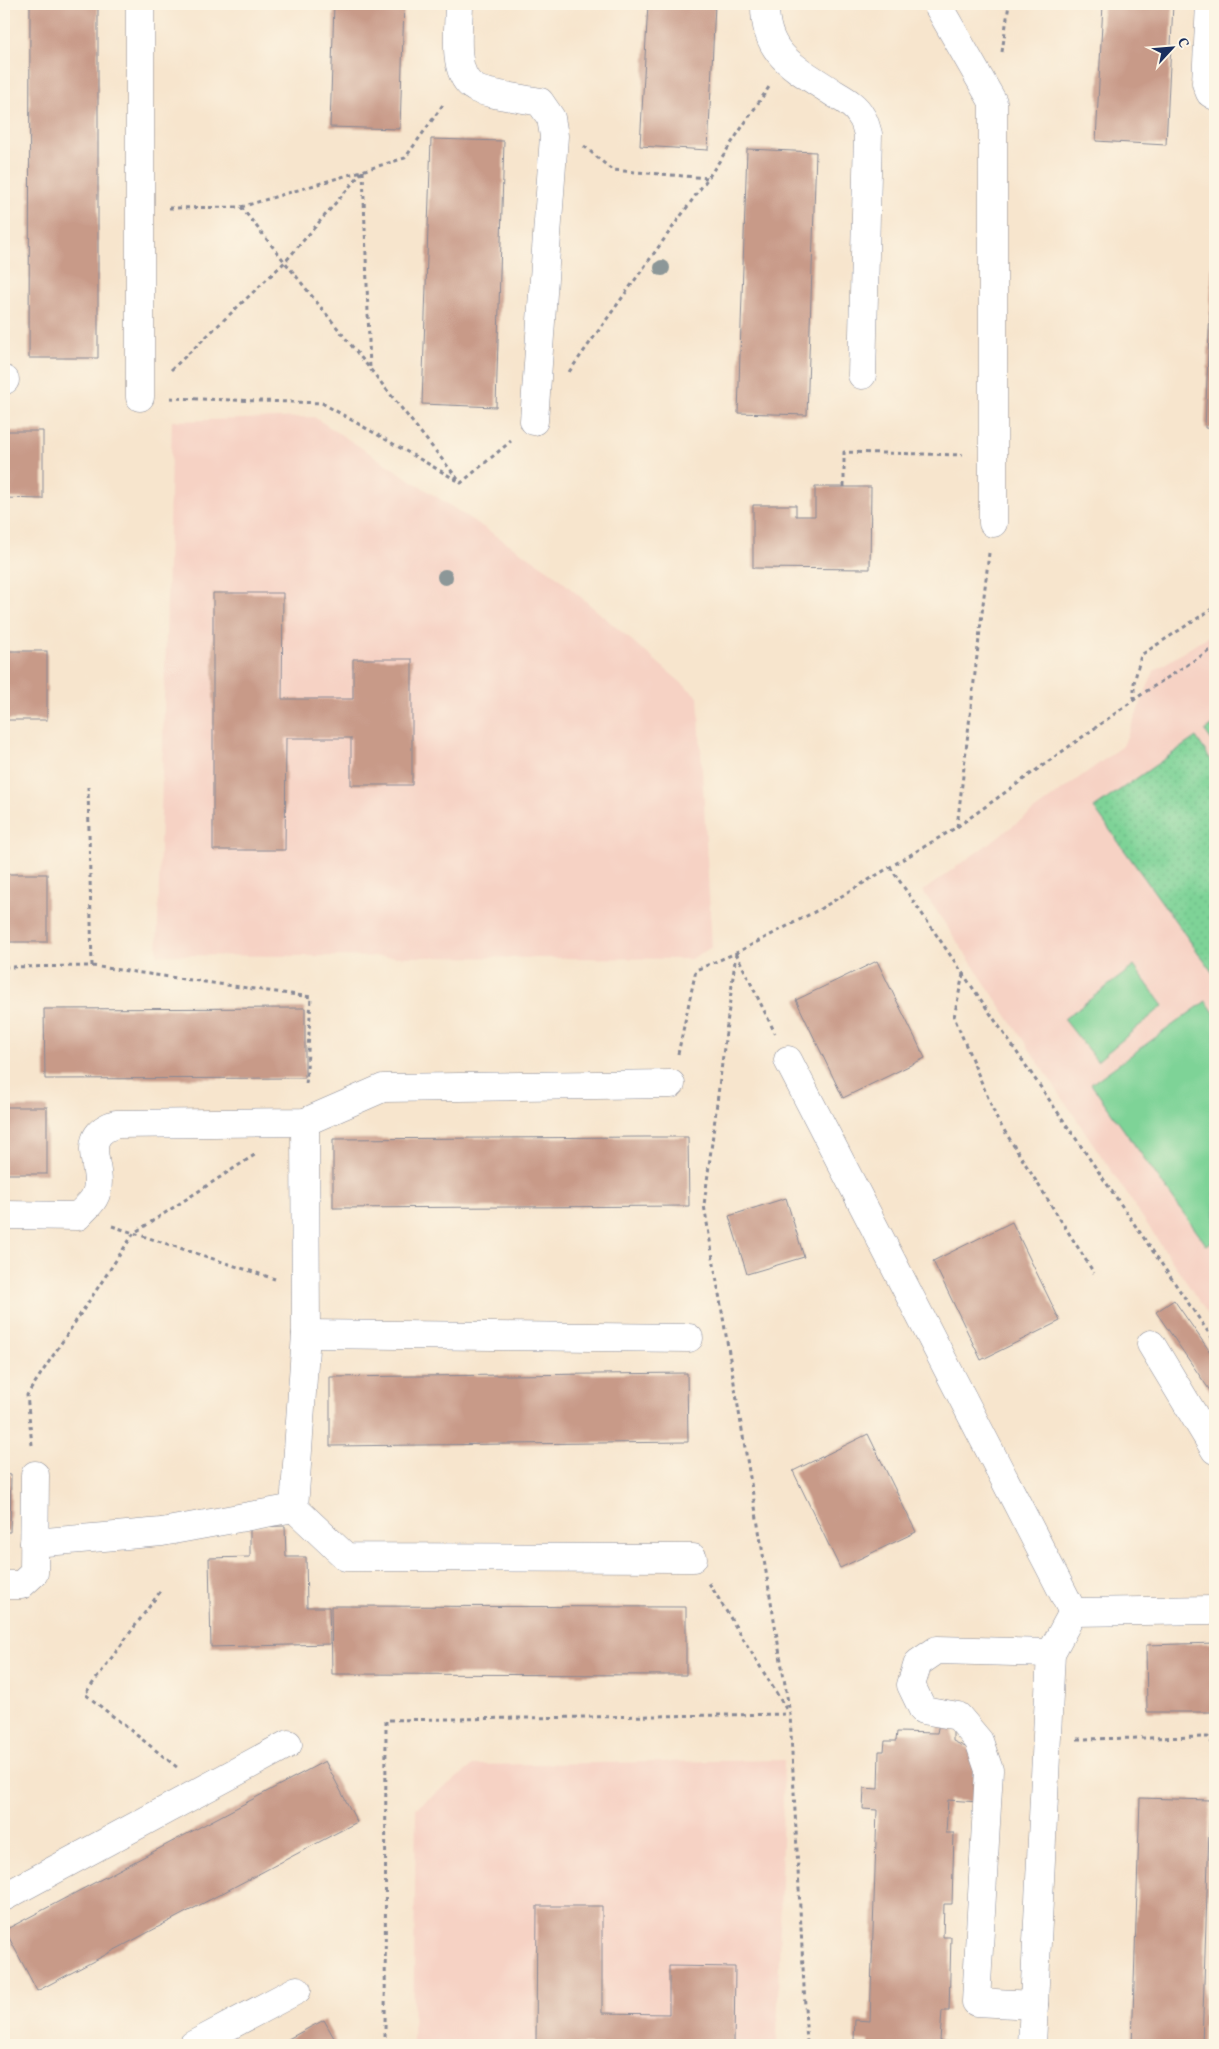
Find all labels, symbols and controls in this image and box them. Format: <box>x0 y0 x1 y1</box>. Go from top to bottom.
north arrow <box>1146 22 1196 72</box>
text: С <box>1172 35 1193 51</box>

